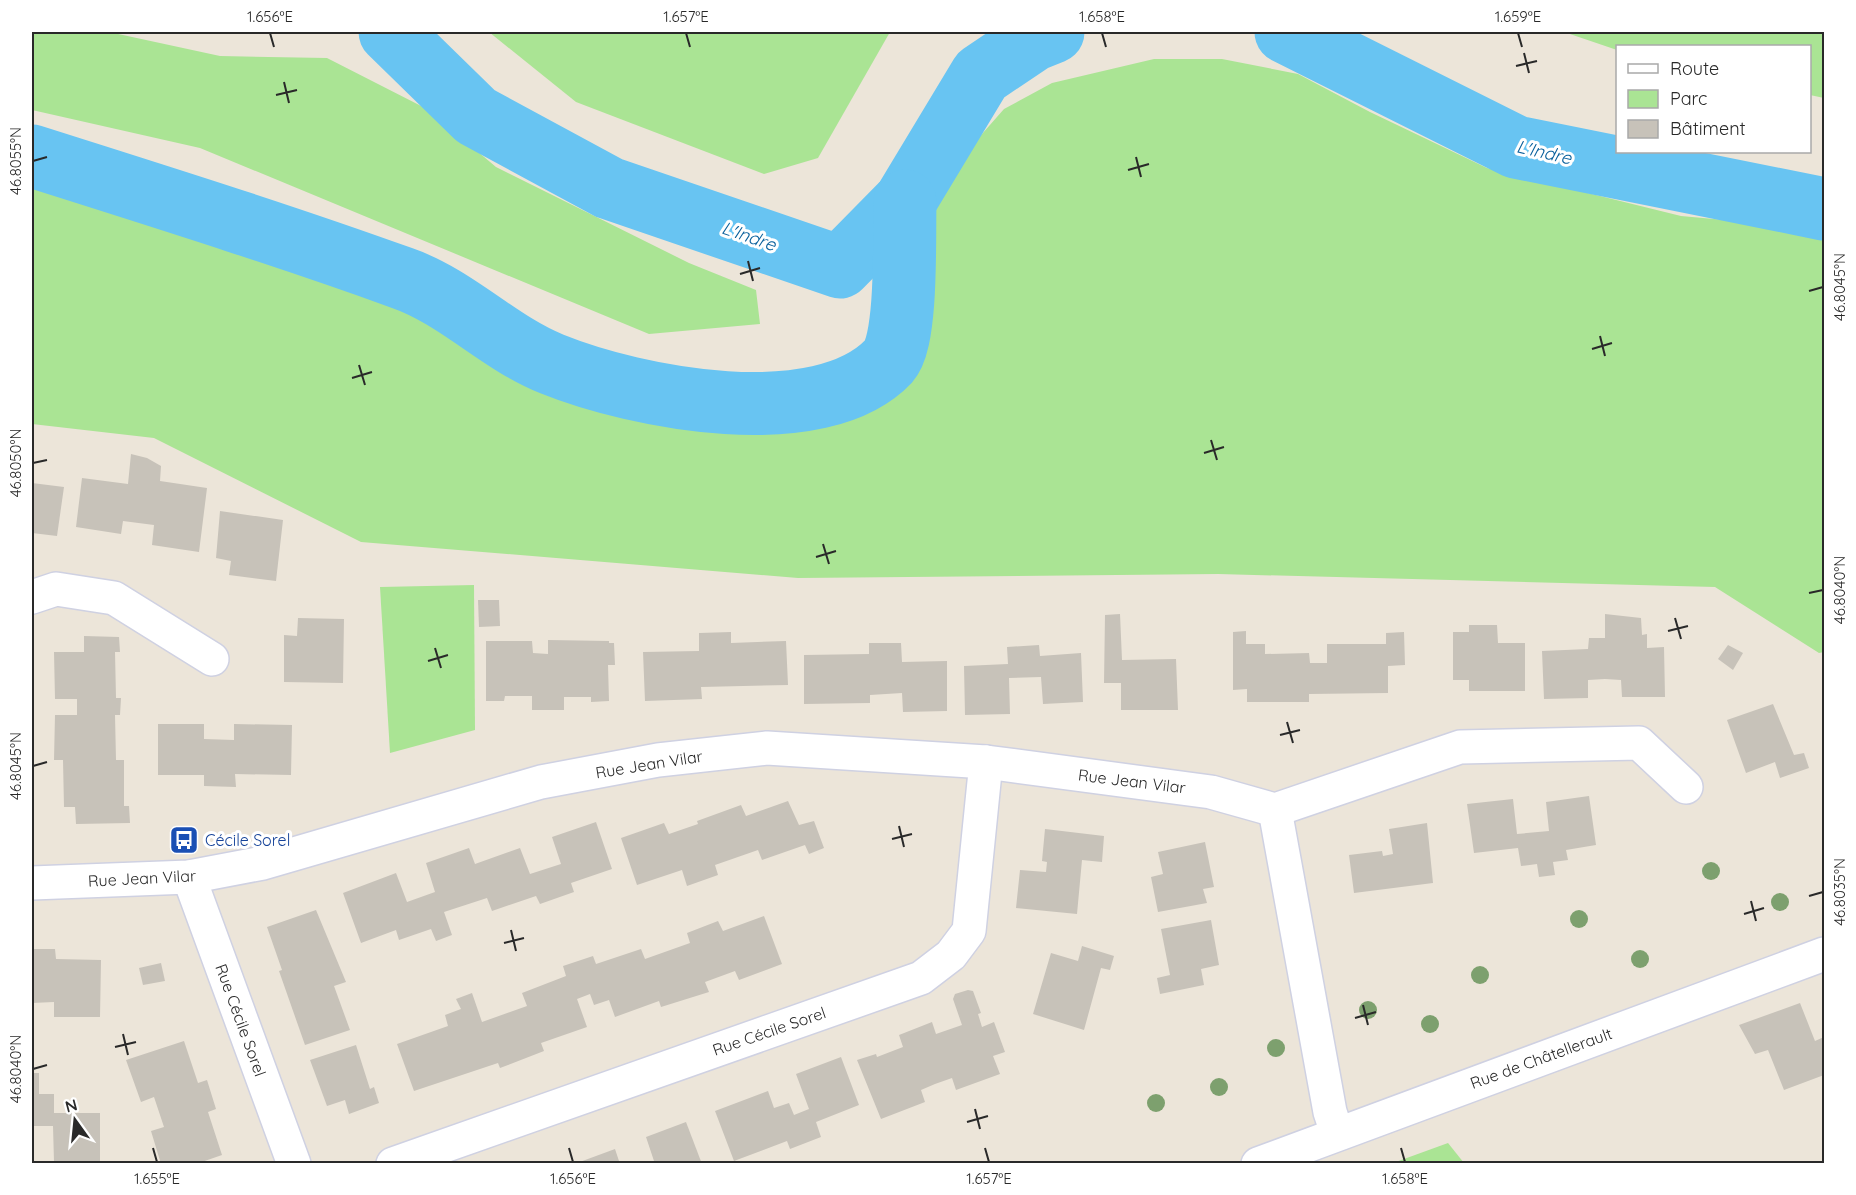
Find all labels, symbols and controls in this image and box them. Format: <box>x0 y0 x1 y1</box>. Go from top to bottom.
text: 1.656°E <box>247 7 293 26</box>
text: 1.657°E <box>663 7 709 26</box>
text: 1.658°E <box>1079 7 1125 26</box>
text: 1.659°E <box>1495 7 1541 26</box>
legend <box>1616 45 1811 153</box>
text: Route <box>1670 57 1719 80</box>
text: Parc <box>1670 87 1707 110</box>
text: Bâtiment <box>1670 117 1746 140</box>
text: 46.8055°N <box>6 127 25 195</box>
water label: L'Indre <box>1514 135 1574 170</box>
water label: L'Indre <box>719 216 780 256</box>
text: 46.8045°N <box>1830 253 1849 321</box>
text: 46.8050°N <box>6 429 25 497</box>
text: 46.8040°N <box>1830 556 1849 624</box>
text: 46.8045°N <box>6 732 25 800</box>
street label: Rue Jean Vilar <box>594 746 704 782</box>
street label: Rue Jean Vilar <box>1077 764 1187 798</box>
bus stop icon: Cécile Sorel <box>168 824 200 856</box>
place label: Cécile Sorel <box>205 830 290 850</box>
text: 46.8035°N <box>1830 858 1849 926</box>
street label: Rue Jean Vilar <box>87 865 197 891</box>
street label: Rue Cécile Sorel <box>211 961 271 1079</box>
street label: Rue Cécile Sorel <box>710 1002 828 1060</box>
street label: Rue de Châtellerault <box>1467 1023 1615 1093</box>
text: 46.8040°N <box>6 1035 25 1103</box>
north arrow <box>45 1090 105 1150</box>
text: N <box>63 1094 79 1117</box>
text: 1.655°E <box>134 1169 180 1188</box>
text: 1.656°E <box>550 1169 596 1188</box>
text: 1.657°E <box>966 1169 1012 1188</box>
text: 1.658°E <box>1382 1169 1428 1188</box>

